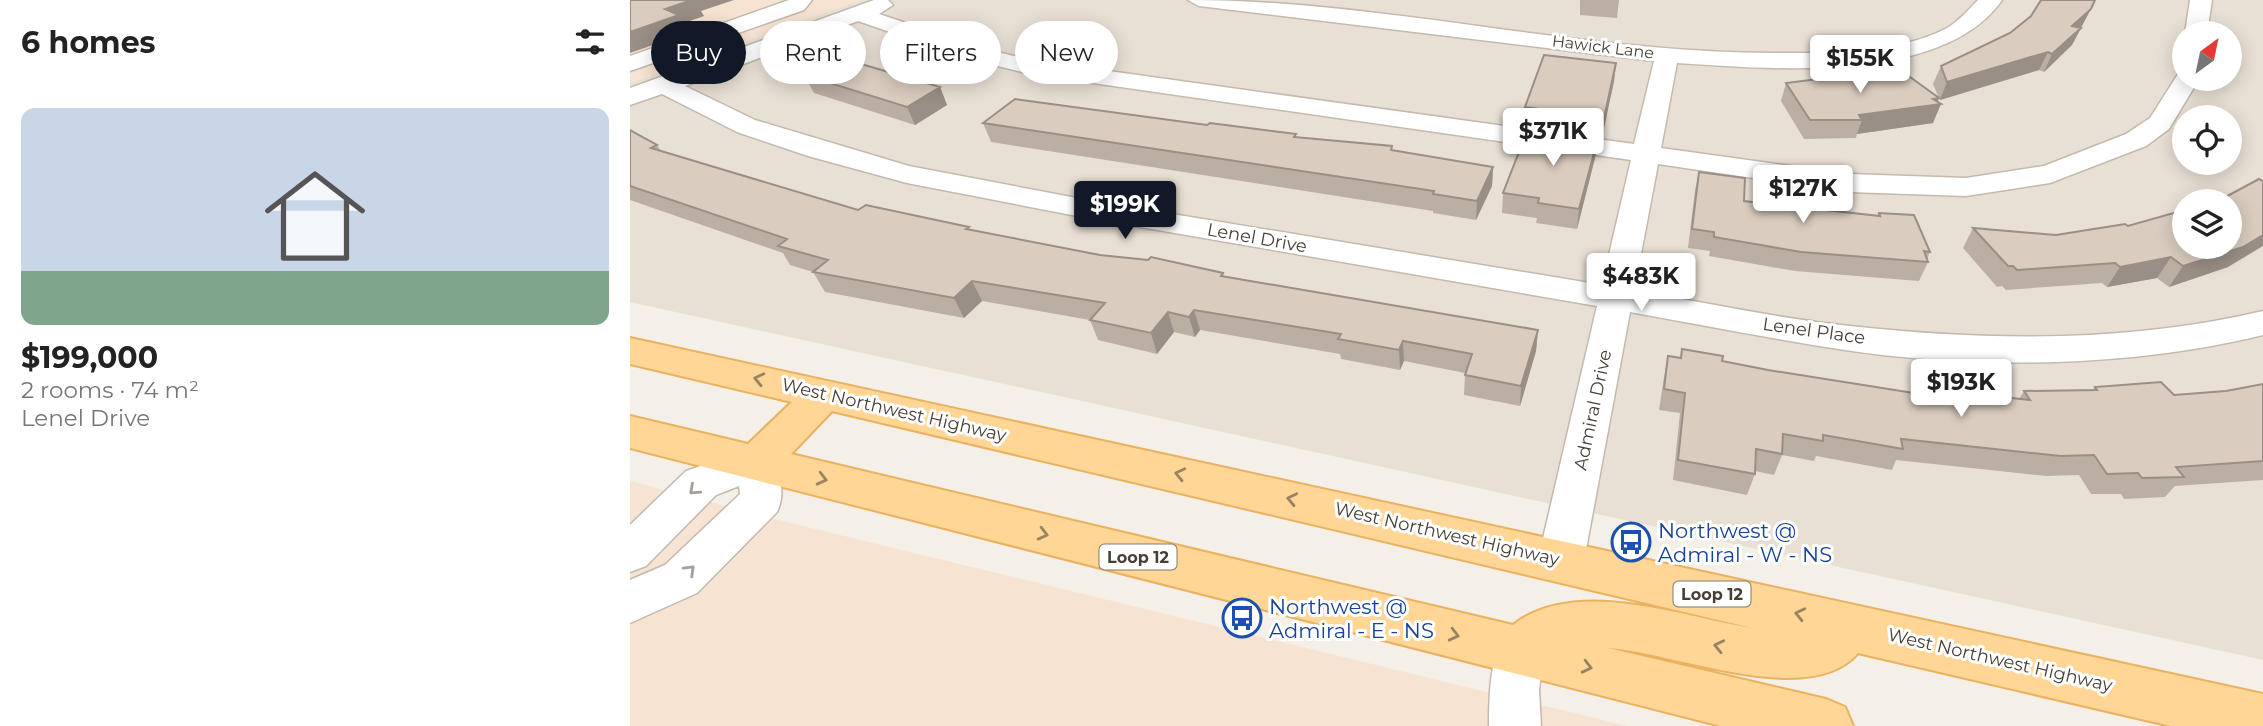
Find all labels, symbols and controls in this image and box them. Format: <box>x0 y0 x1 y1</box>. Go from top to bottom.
chip: Buy <box>651 21 746 84</box>
chip: Rent <box>760 21 866 84</box>
chip: Filters <box>880 21 1001 84</box>
chip: New <box>1015 21 1118 84</box>
north arrow <box>2172 21 2242 91</box>
map controls <box>2172 21 2242 259</box>
icon: filters <box>571 23 609 61</box>
text: 6 homes <box>21 24 156 61</box>
street label: Hawick Lane <box>1551 31 1655 63</box>
pin: $155K <box>1811 36 1909 95</box>
text: $155K <box>1826 44 1894 72</box>
button: locate <box>2172 105 2242 175</box>
pin: $371K <box>1504 108 1602 168</box>
text: $371K <box>1519 117 1587 145</box>
icon: home <box>252 153 378 279</box>
pin: $127K <box>1754 166 1852 225</box>
text: $127K <box>1769 174 1837 202</box>
pin: $199K <box>1076 182 1174 241</box>
button: layers <box>2172 189 2242 259</box>
text: $199K <box>1090 190 1160 218</box>
street label: Lenel Drive <box>1205 218 1309 258</box>
pin: $483K <box>1592 254 1690 313</box>
text: $483K <box>1603 262 1679 290</box>
street label: Lenel Place <box>1761 313 1867 349</box>
text: $199,000 <box>21 339 158 376</box>
street label: Admiral Drive <box>1569 348 1617 472</box>
pin: $193K <box>1912 360 2010 419</box>
text: $193K <box>1927 368 1995 396</box>
one-way arrow <box>753 373 765 388</box>
street label: West Northwest Highway <box>780 373 1009 447</box>
text: 2 rooms · 74 m² <box>21 376 199 404</box>
text: Lenel Drive <box>21 404 150 432</box>
one-way arrow <box>1174 468 1186 482</box>
one-way arrow <box>816 471 828 485</box>
one-way arrow <box>689 482 702 494</box>
one-way arrow <box>1286 493 1298 508</box>
street label: West Northwest Highway <box>1333 497 1562 571</box>
place label: Northwest @ Admiral - W - NS <box>1658 518 1832 567</box>
bus stop icon: Northwest @ Admiral - W - NS <box>1610 521 1652 563</box>
one-way arrow <box>1037 526 1049 540</box>
road number: Loop 12 <box>1100 544 1176 570</box>
one-way arrow <box>682 566 695 579</box>
road number: Loop 12 <box>1674 582 1750 607</box>
place label: Northwest @ Admiral - E - NS <box>1269 594 1434 643</box>
bus stop icon: Northwest @ Admiral - E - NS <box>1221 597 1263 639</box>
one-way arrow <box>1795 608 1807 622</box>
street label: West Northwest Highway <box>1886 623 2115 697</box>
one-way arrow <box>1448 627 1460 641</box>
one-way arrow <box>1713 640 1725 654</box>
one-way arrow <box>1581 659 1593 673</box>

